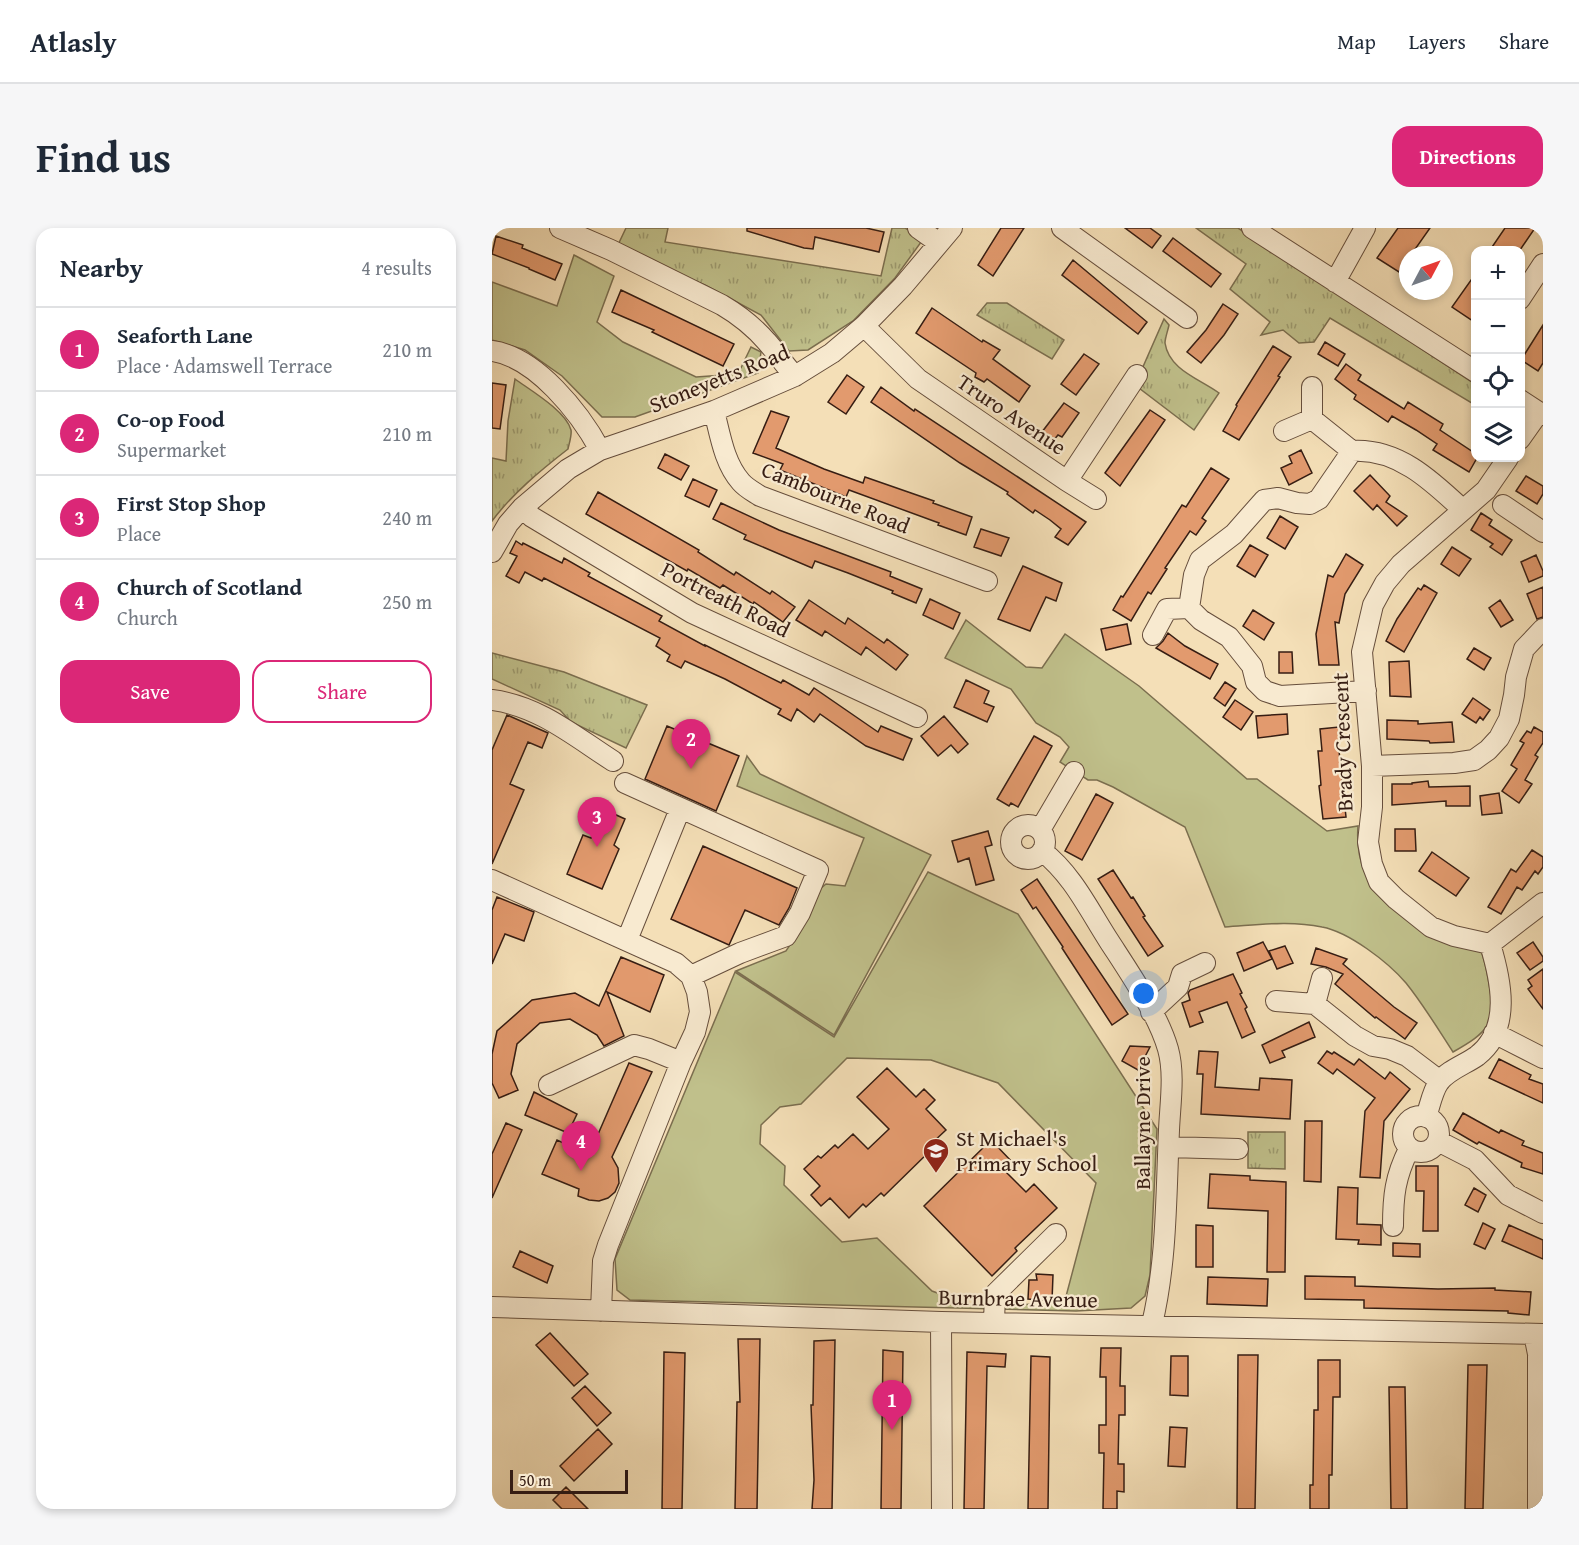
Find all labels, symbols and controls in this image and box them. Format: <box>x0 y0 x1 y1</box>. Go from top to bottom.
text: Atlasly <box>30 21 117 62</box>
text: Map <box>1337 26 1376 57</box>
text: Layers <box>1409 26 1466 57</box>
text: Share <box>1499 26 1549 57</box>
text: Find us <box>36 126 171 187</box>
button: Directions <box>1392 126 1543 187</box>
north arrow <box>1399 246 1453 300</box>
map controls <box>1471 246 1525 462</box>
button: + <box>1471 246 1525 300</box>
text: Nearby <box>60 248 143 287</box>
text: 4 results <box>361 253 432 282</box>
button: − <box>1471 300 1525 354</box>
text: Seaforth Lane <box>117 319 253 351</box>
text: 1 <box>74 335 85 364</box>
text: 210 m <box>382 335 432 364</box>
street label: Stoneyetts Road <box>644 335 794 421</box>
text: Place · Adamswell Terrace <box>117 351 332 380</box>
button: locate <box>1471 354 1525 408</box>
street label: Truro Avenue <box>951 366 1073 462</box>
text: Co-op Food <box>117 403 225 435</box>
button: layers <box>1471 408 1525 462</box>
text: 2 <box>74 419 85 448</box>
text: 210 m <box>382 419 432 448</box>
text: Supermarket <box>117 435 226 464</box>
street label: Cambourne Road <box>757 453 915 541</box>
text: First Stop Shop <box>117 487 266 519</box>
text: 3 <box>74 503 85 532</box>
text: 240 m <box>382 503 432 532</box>
text: Place <box>117 519 161 548</box>
street label: Portreath Road <box>656 553 796 645</box>
text: Church of Scotland <box>117 571 302 603</box>
text: 4 <box>74 587 85 616</box>
text: 250 m <box>382 587 432 616</box>
text: Church <box>117 603 178 632</box>
button: Save <box>60 660 240 723</box>
button: Share <box>252 660 432 723</box>
street label: Brady Crescent <box>1324 672 1360 812</box>
pin: 2 <box>672 720 710 769</box>
pin: 3 <box>578 798 616 847</box>
your location <box>1129 979 1158 1008</box>
street label: Ballayne Drive <box>1126 1056 1158 1190</box>
pin: 4 <box>562 1122 601 1171</box>
place label: St Michael's Primary School <box>956 1122 1097 1179</box>
school or university icon: St Michael's Primary School <box>921 1136 951 1174</box>
street label: Burnbrae Avenue <box>938 1281 1098 1315</box>
pin: 1 <box>872 1380 912 1430</box>
scale bar <box>510 1467 628 1494</box>
text: 50 m <box>519 1468 551 1492</box>

